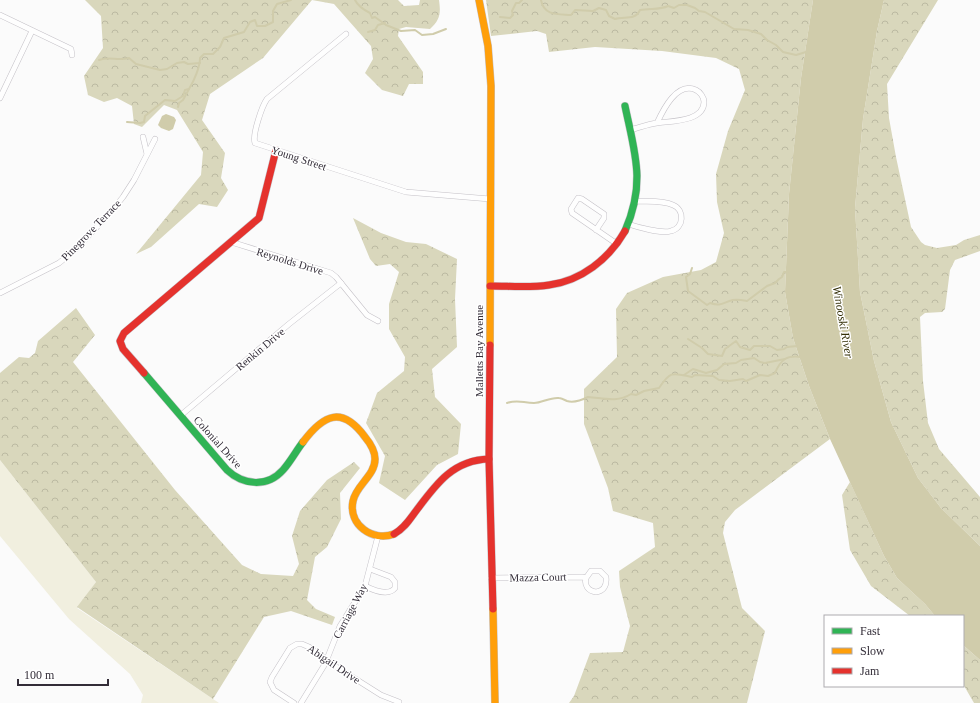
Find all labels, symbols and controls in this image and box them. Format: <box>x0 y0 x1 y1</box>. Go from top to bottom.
street label: Young Street <box>270 143 328 173</box>
street label: Pinegrove Terrace <box>59 197 123 263</box>
street label: Reynolds Drive <box>255 245 325 277</box>
water label: Winooski River <box>830 285 856 359</box>
street label: Malletts Bay Avenue <box>473 305 485 397</box>
street label: Renkin Drive <box>233 325 287 373</box>
street label: Colonial Drive <box>192 414 245 471</box>
street label: Mazza Court <box>509 571 567 583</box>
street label: Carriage Way <box>331 581 370 640</box>
legend <box>824 615 964 687</box>
text: Fast <box>860 624 881 638</box>
street label: Abigail Drive <box>305 642 363 686</box>
text: Slow <box>860 644 885 658</box>
scale bar <box>18 661 108 687</box>
text: Jam <box>860 664 880 678</box>
text: 100 m <box>24 668 55 682</box>

